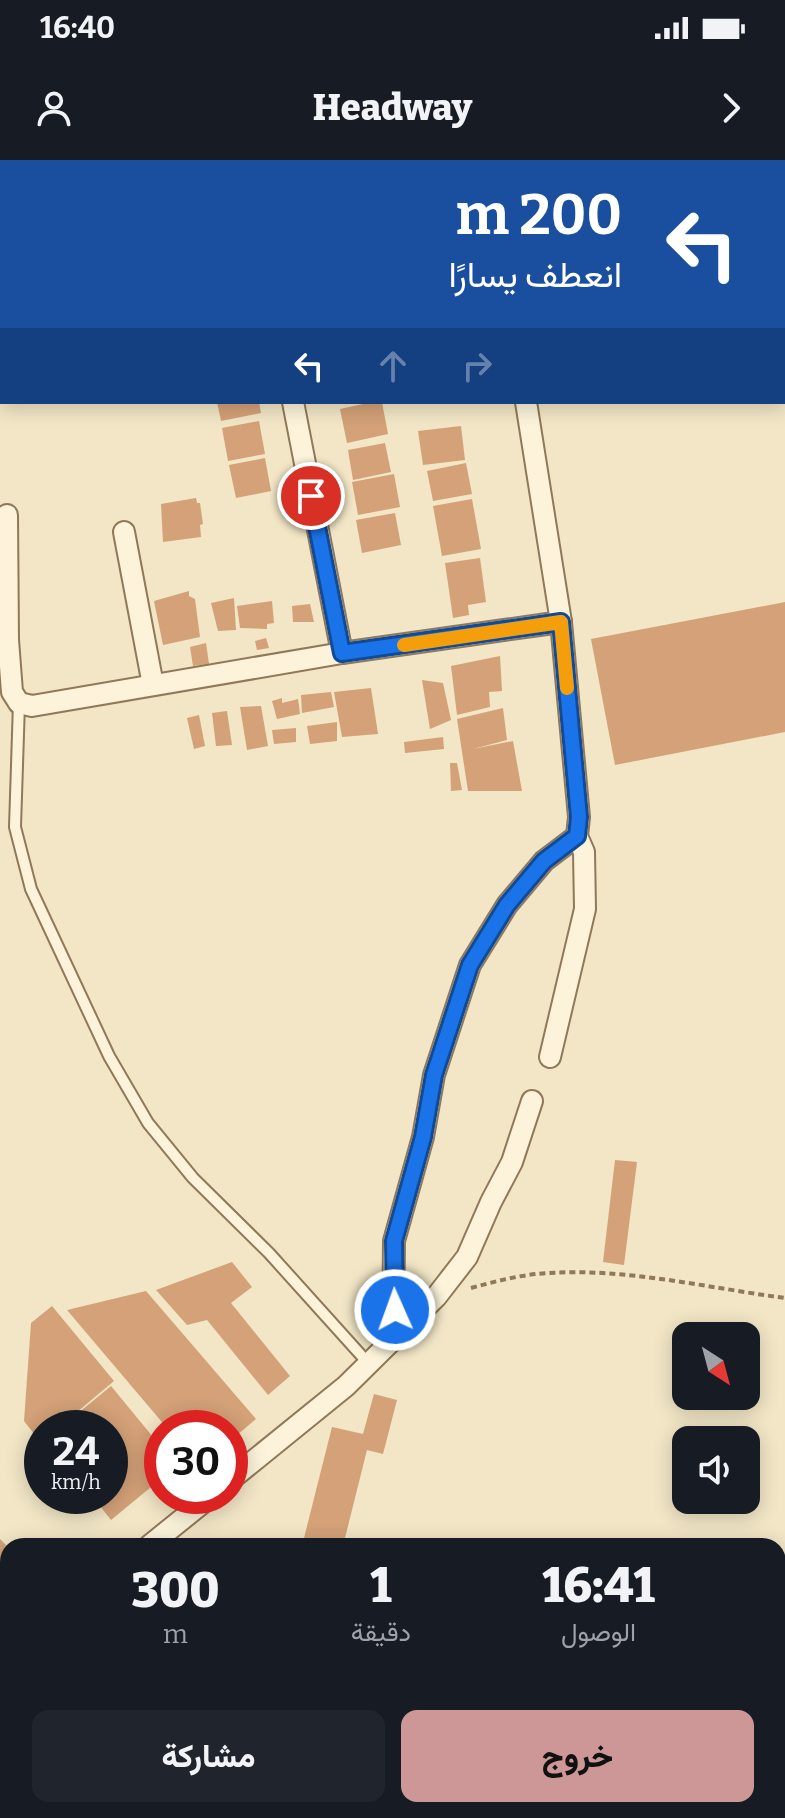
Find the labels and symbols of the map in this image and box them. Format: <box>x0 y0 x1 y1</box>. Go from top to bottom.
pin <box>277 462 345 530</box>
position arrow <box>353 1268 437 1352</box>
north arrow <box>672 1322 760 1410</box>
speed limit sign: 30 <box>144 1410 248 1514</box>

